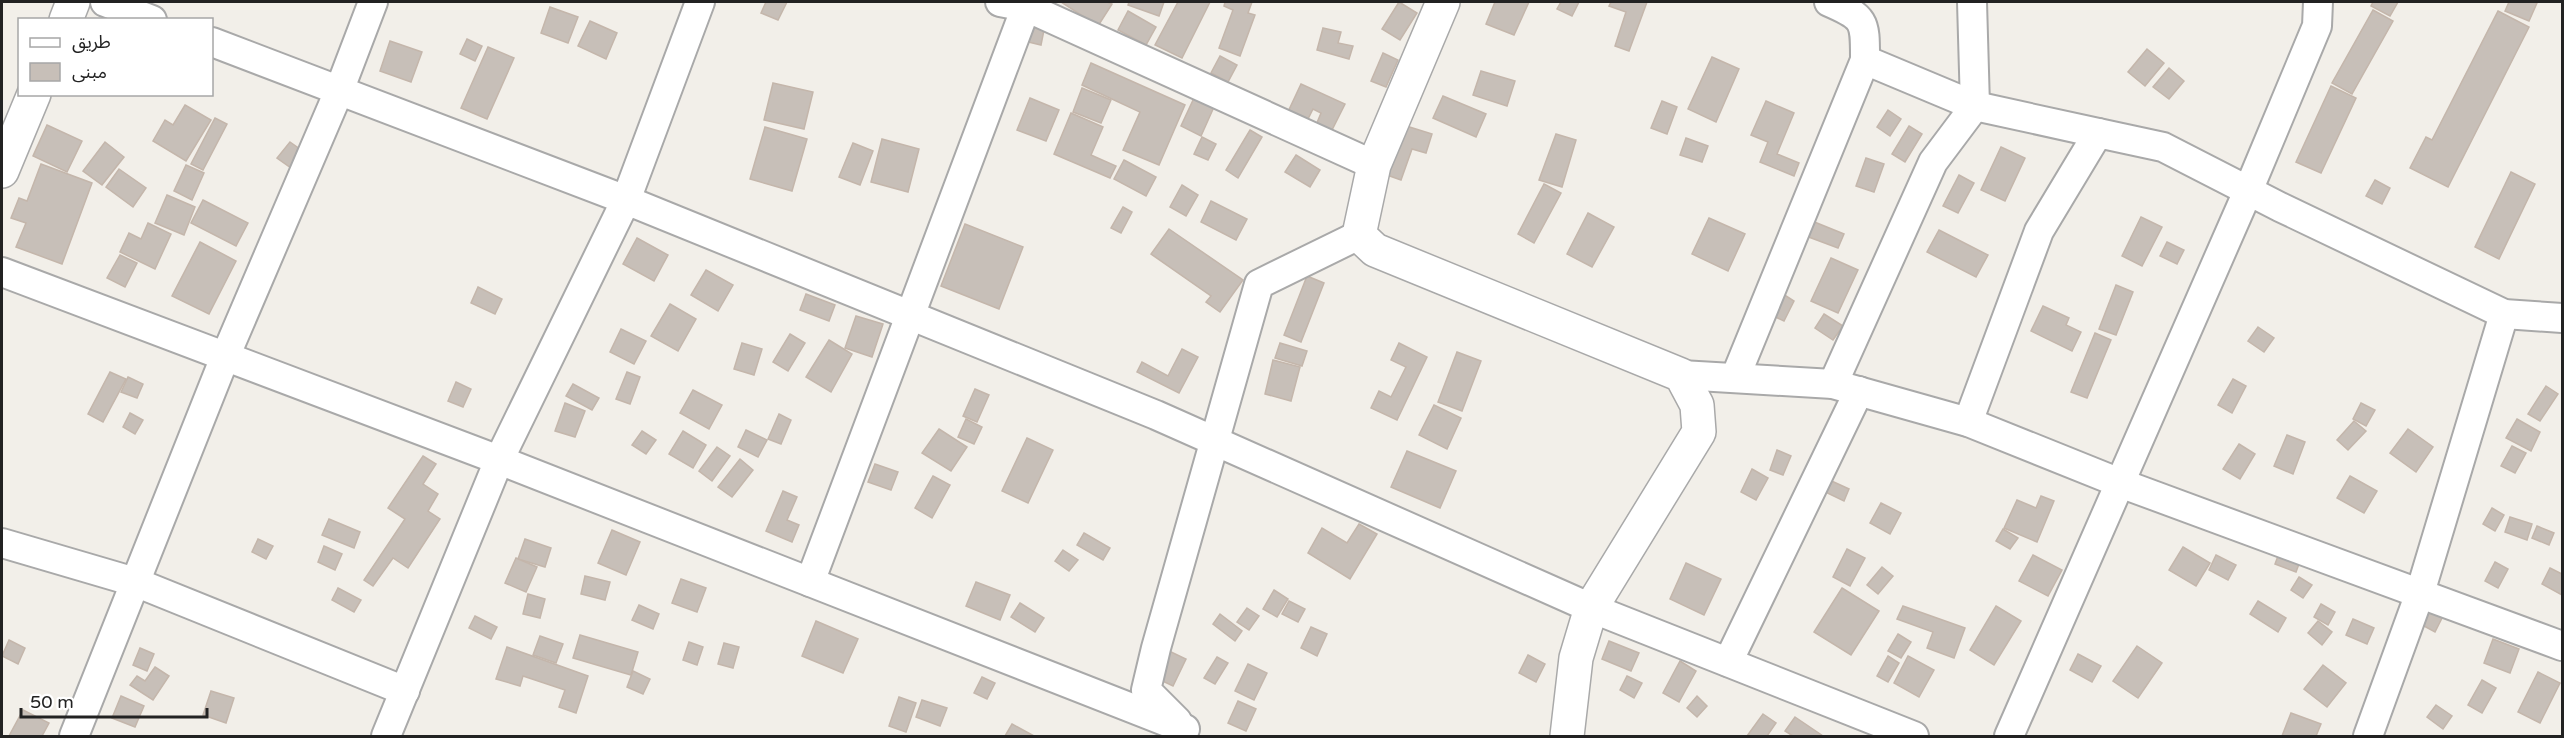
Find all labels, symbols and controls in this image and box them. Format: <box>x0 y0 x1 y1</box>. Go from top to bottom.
legend <box>18 18 213 96</box>
text: طريق <box>72 31 111 53</box>
text: مبنى <box>72 61 107 83</box>
scale bar <box>21 681 207 719</box>
text: 50 m <box>30 691 74 713</box>

